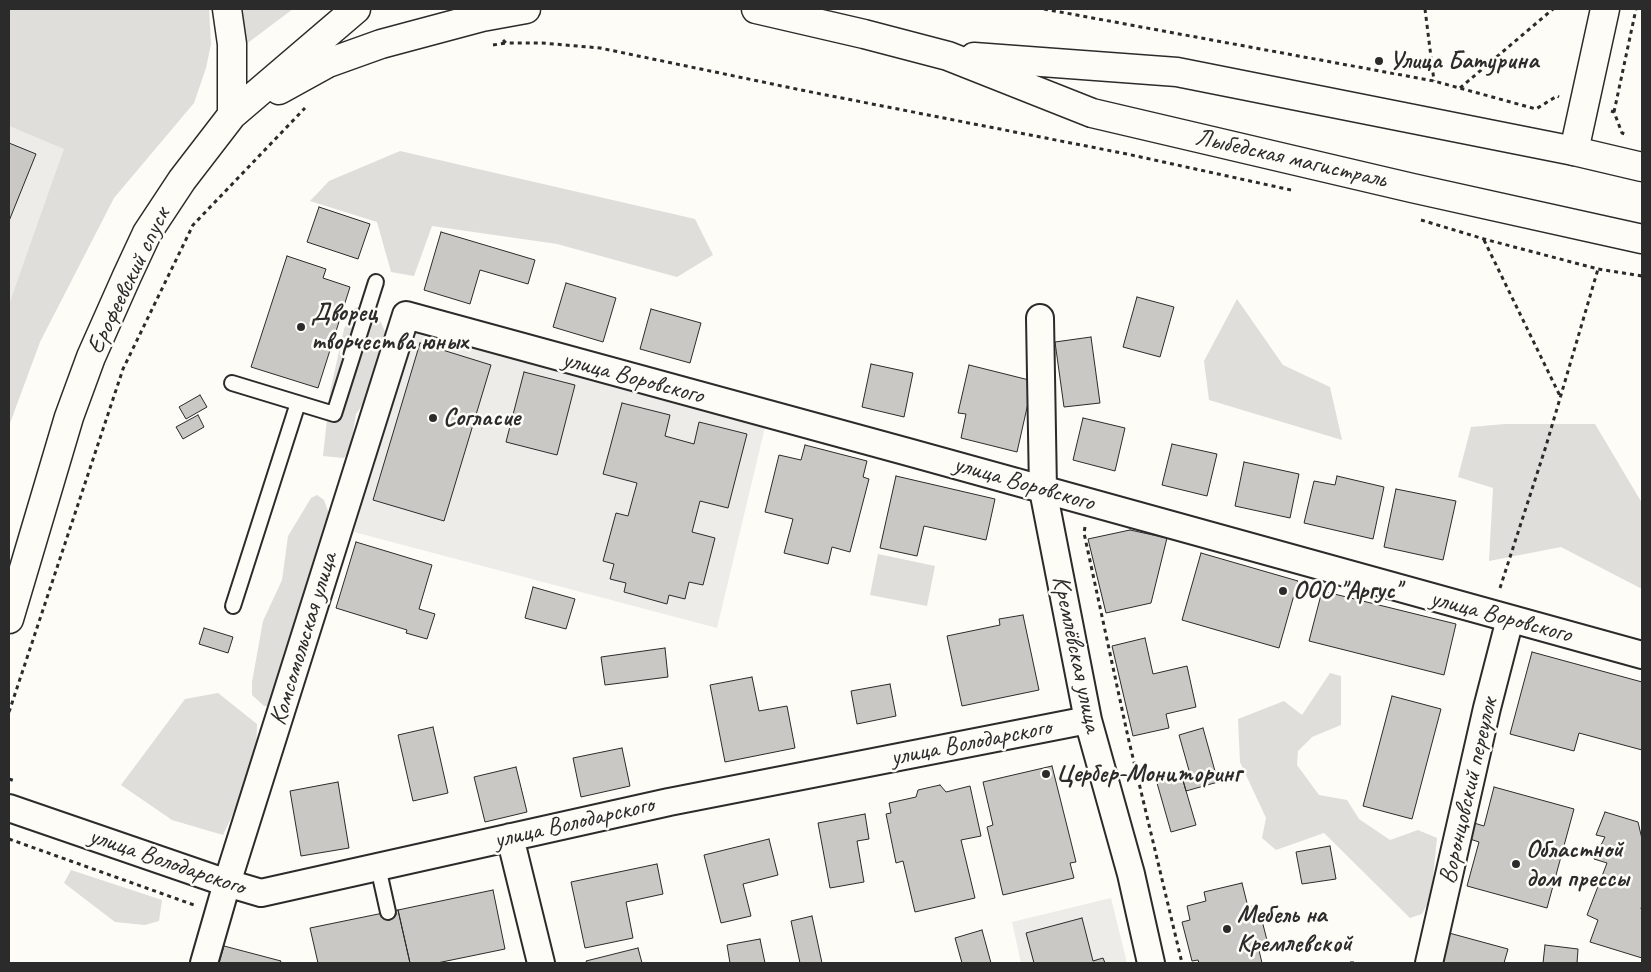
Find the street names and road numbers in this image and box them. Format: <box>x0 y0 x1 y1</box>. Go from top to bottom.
street label: Лыбедская магистраль <box>1192 122 1390 196</box>
street label: Ерофеевский спуск <box>81 203 177 359</box>
street label: улица Воровского <box>559 345 707 411</box>
street label: улица Воровского <box>950 450 1098 518</box>
street label: Комсомольская улица <box>263 549 345 729</box>
street label: Кремлёвская улица <box>1045 573 1107 735</box>
street label: улица Воровского <box>1427 584 1575 650</box>
street label: Воронцовский переулок <box>1433 695 1505 887</box>
street label: улица Володарского <box>888 713 1054 773</box>
street label: улица Володарского <box>491 790 657 856</box>
street label: улица Володарского <box>85 821 249 903</box>

